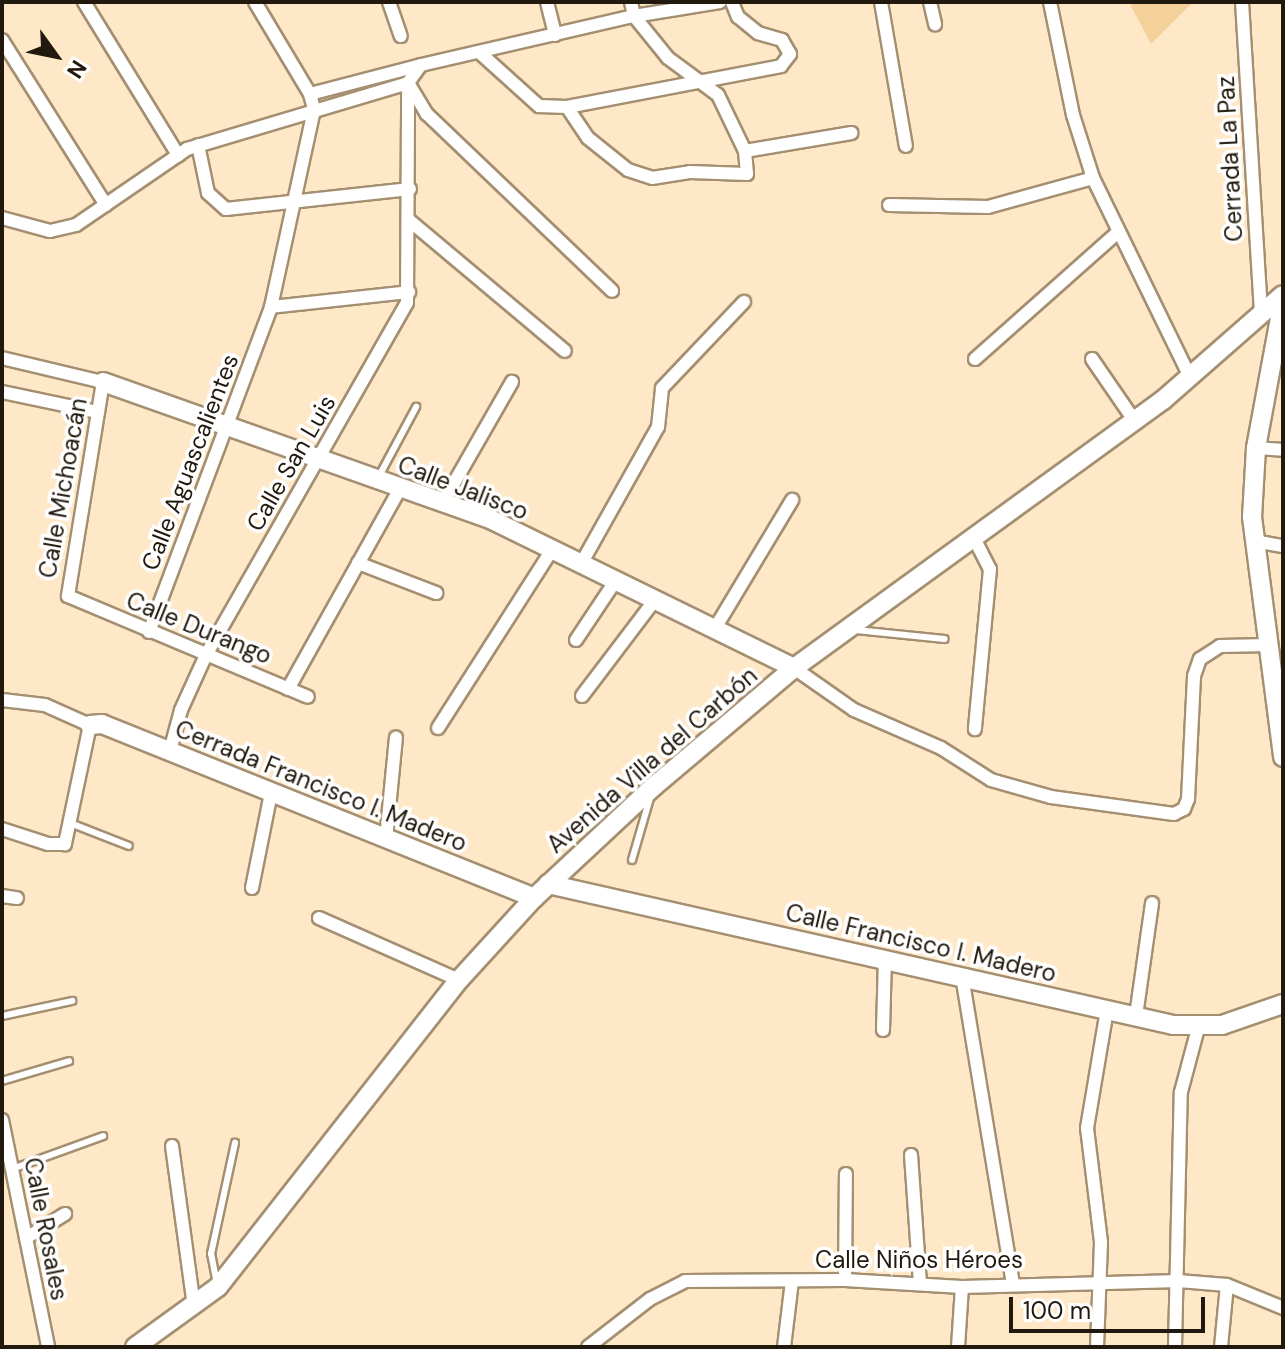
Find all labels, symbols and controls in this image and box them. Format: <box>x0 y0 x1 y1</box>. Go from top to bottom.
north arrow <box>16 16 96 96</box>
text: N <box>60 55 93 84</box>
street label: Cerrada La Paz <box>1211 76 1249 242</box>
street label: Calle Aguascalientes <box>135 350 245 574</box>
street label: Calle San Luis <box>240 390 342 536</box>
street label: Calle Michoacán <box>33 396 93 580</box>
street label: Calle Jalisco <box>394 450 532 526</box>
street label: Calle Durango <box>122 586 276 670</box>
street label: Avenida Villa del Carbón <box>541 661 763 859</box>
street label: Cerrada Francisco I. Madero <box>171 714 471 858</box>
street label: Calle Francisco I. Madero <box>783 898 1059 988</box>
street label: Calle Rosales <box>18 1155 74 1303</box>
street label: Calle Niños Héroes <box>815 1246 1023 1274</box>
scale bar <box>1013 1281 1209 1331</box>
text: 100 m <box>1023 1295 1091 1326</box>

